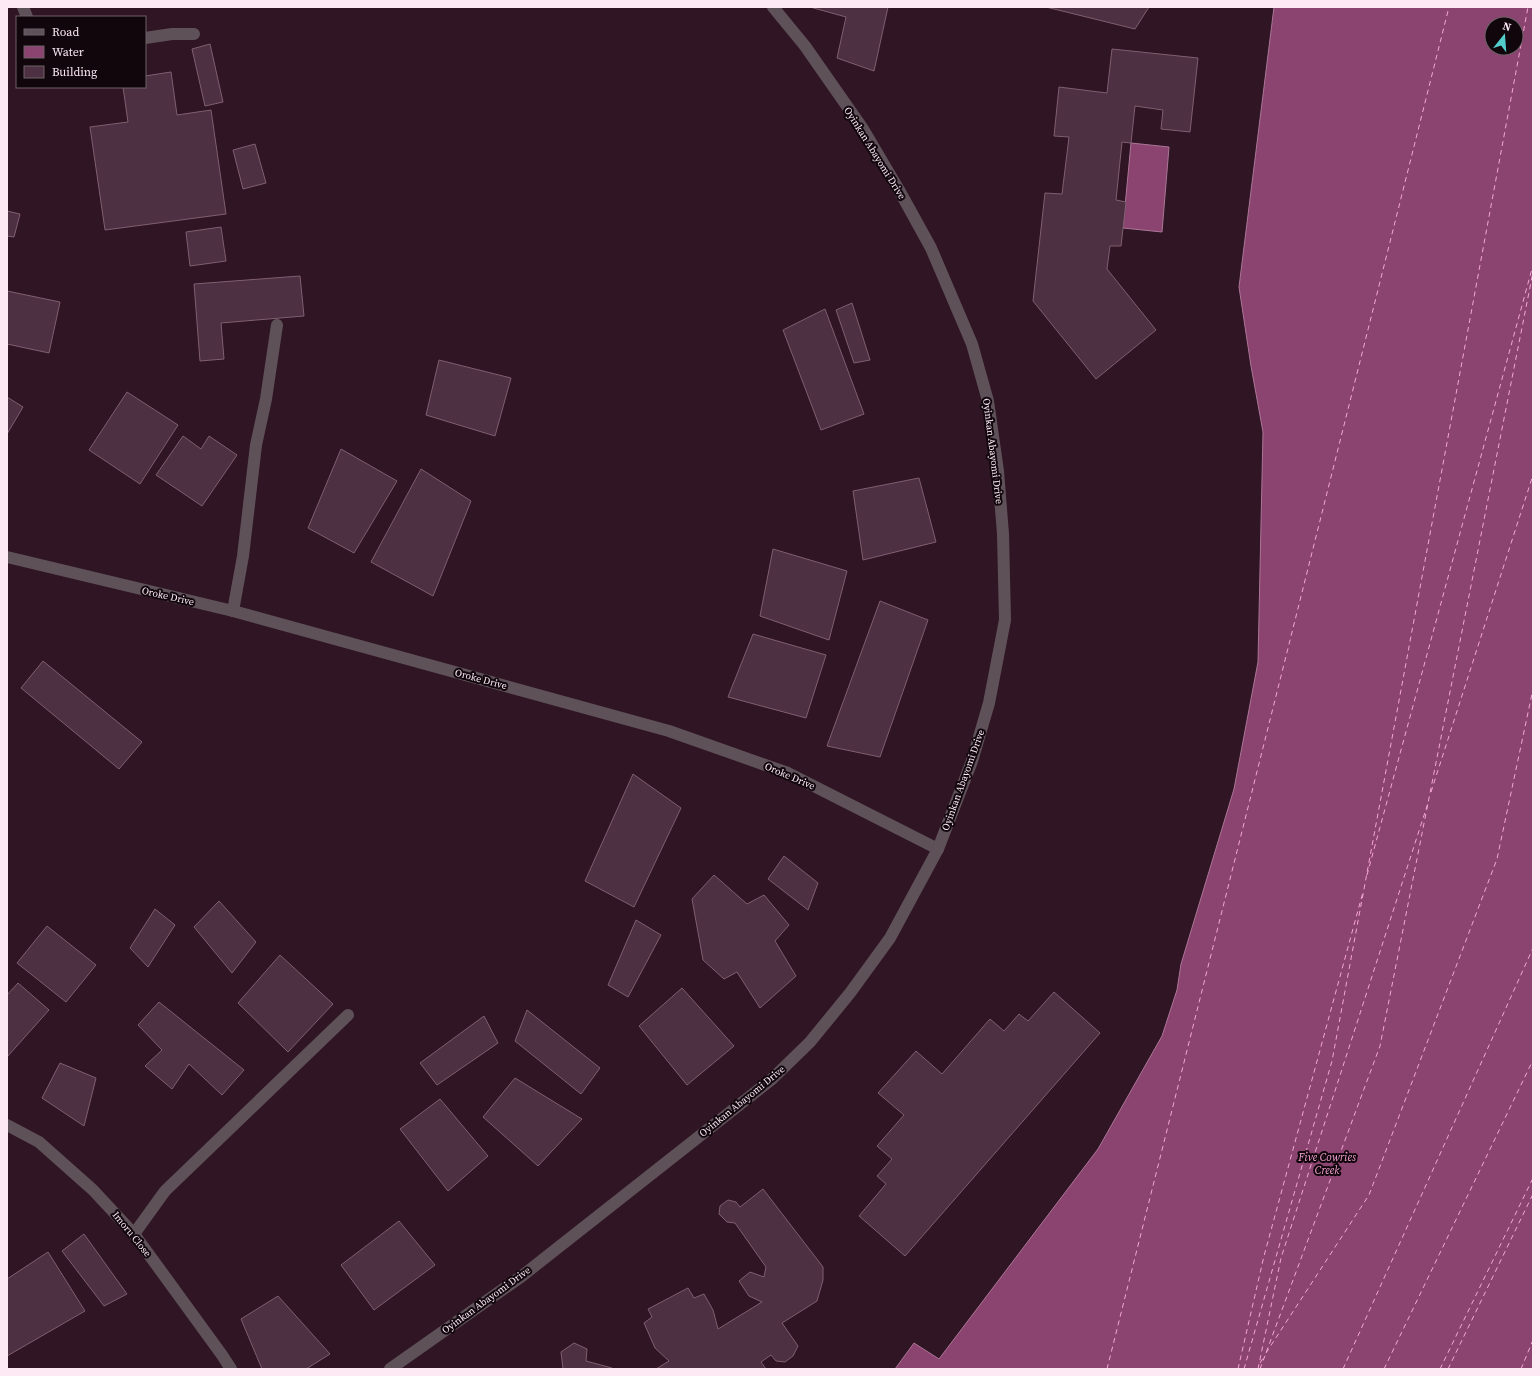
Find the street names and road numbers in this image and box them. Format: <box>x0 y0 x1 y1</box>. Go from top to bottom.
street label: Oyinkan Abayomi Drive <box>841 104 909 202</box>
street label: Oyinkan Abayomi Drive <box>980 397 1006 505</box>
street label: Oroke Drive <box>141 584 195 608</box>
street label: Oroke Drive <box>454 666 508 692</box>
street label: Oyinkan Abayomi Drive <box>939 728 987 832</box>
street label: Oroke Drive <box>763 760 817 792</box>
street label: Oyinkan Abayomi Drive <box>697 1062 787 1140</box>
street label: Imoru Close <box>110 1209 154 1259</box>
street label: Oyinkan Abayomi Drive <box>439 1263 533 1337</box>

